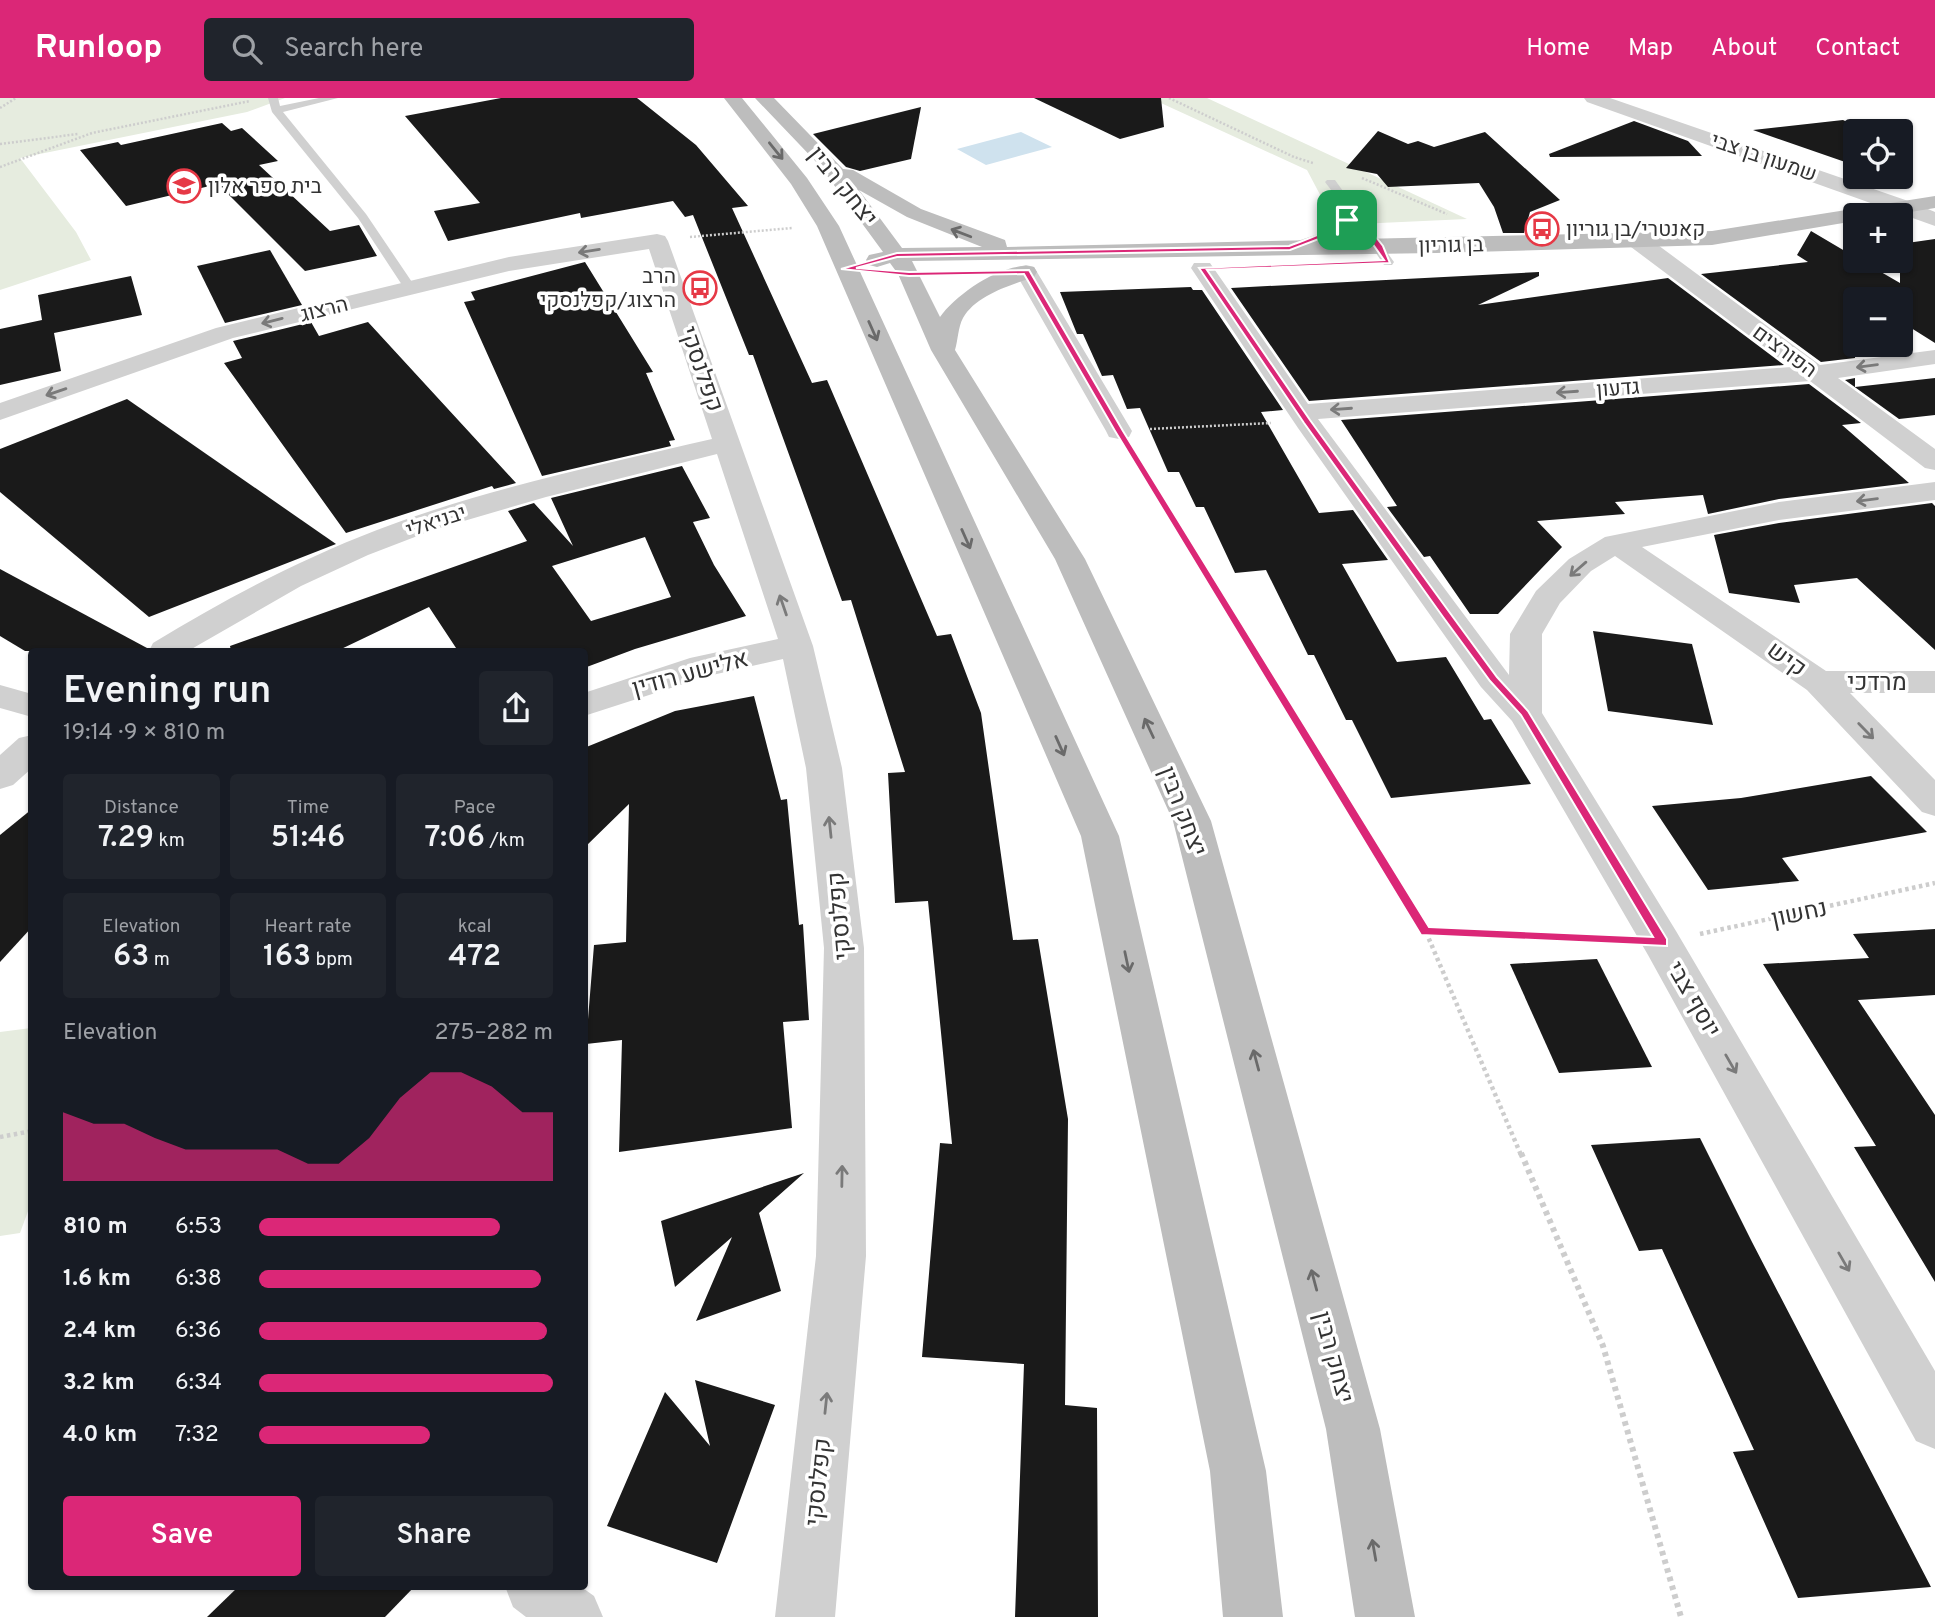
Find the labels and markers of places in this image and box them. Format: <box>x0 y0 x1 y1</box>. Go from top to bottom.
school or university icon: בית ספר אלון <box>165 167 203 205</box>
place label: בית ספר אלון <box>208 174 322 201</box>
pin <box>1317 190 1377 250</box>
bus stop icon: קאנטרי/בן גוריון <box>1523 210 1561 248</box>
place label: קאנטרי/בן גוריון <box>1566 217 1705 244</box>
place label: הרב הרצוג/קפלנסקי <box>540 264 676 315</box>
bus stop icon: הרב הרצוג/קפלנסקי <box>681 269 719 307</box>

